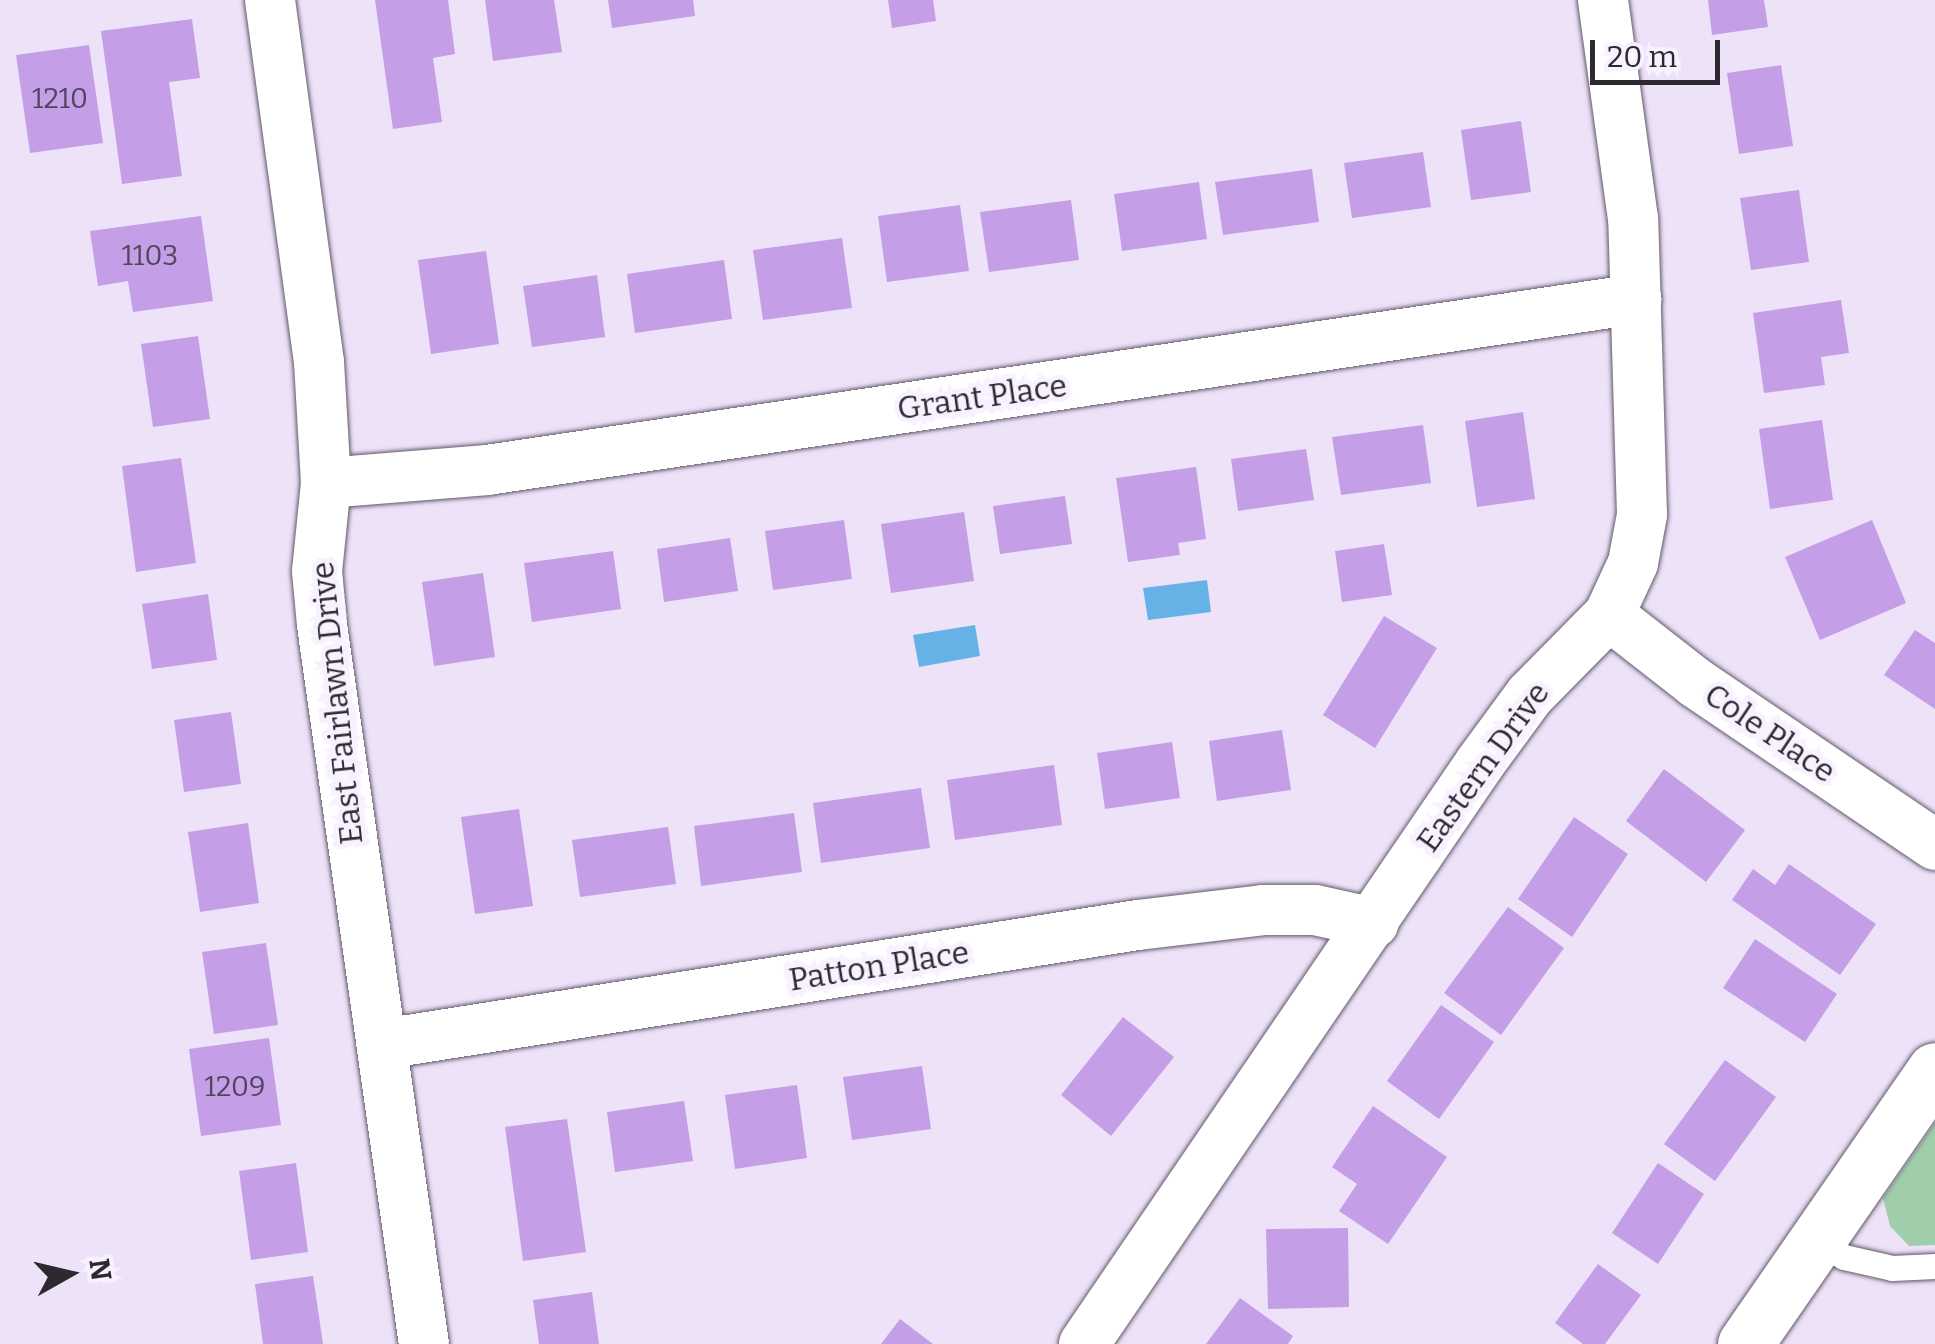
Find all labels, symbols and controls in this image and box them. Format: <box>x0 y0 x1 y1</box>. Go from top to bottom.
scale bar <box>1595 20 1725 82</box>
text: 20 m <box>1607 39 1677 75</box>
house number: 1210 <box>32 82 88 116</box>
house number: 1103 <box>122 239 178 273</box>
street label: Grant Place <box>895 366 1069 428</box>
street label: East Fairlawn Drive <box>303 560 371 846</box>
street label: Eastern Drive <box>1409 675 1557 859</box>
street label: Cole Place <box>1697 675 1843 791</box>
street label: Patton Place <box>786 933 972 999</box>
house number: 1209 <box>205 1070 265 1104</box>
north arrow <box>20 1224 120 1324</box>
text: N <box>82 1257 118 1283</box>

